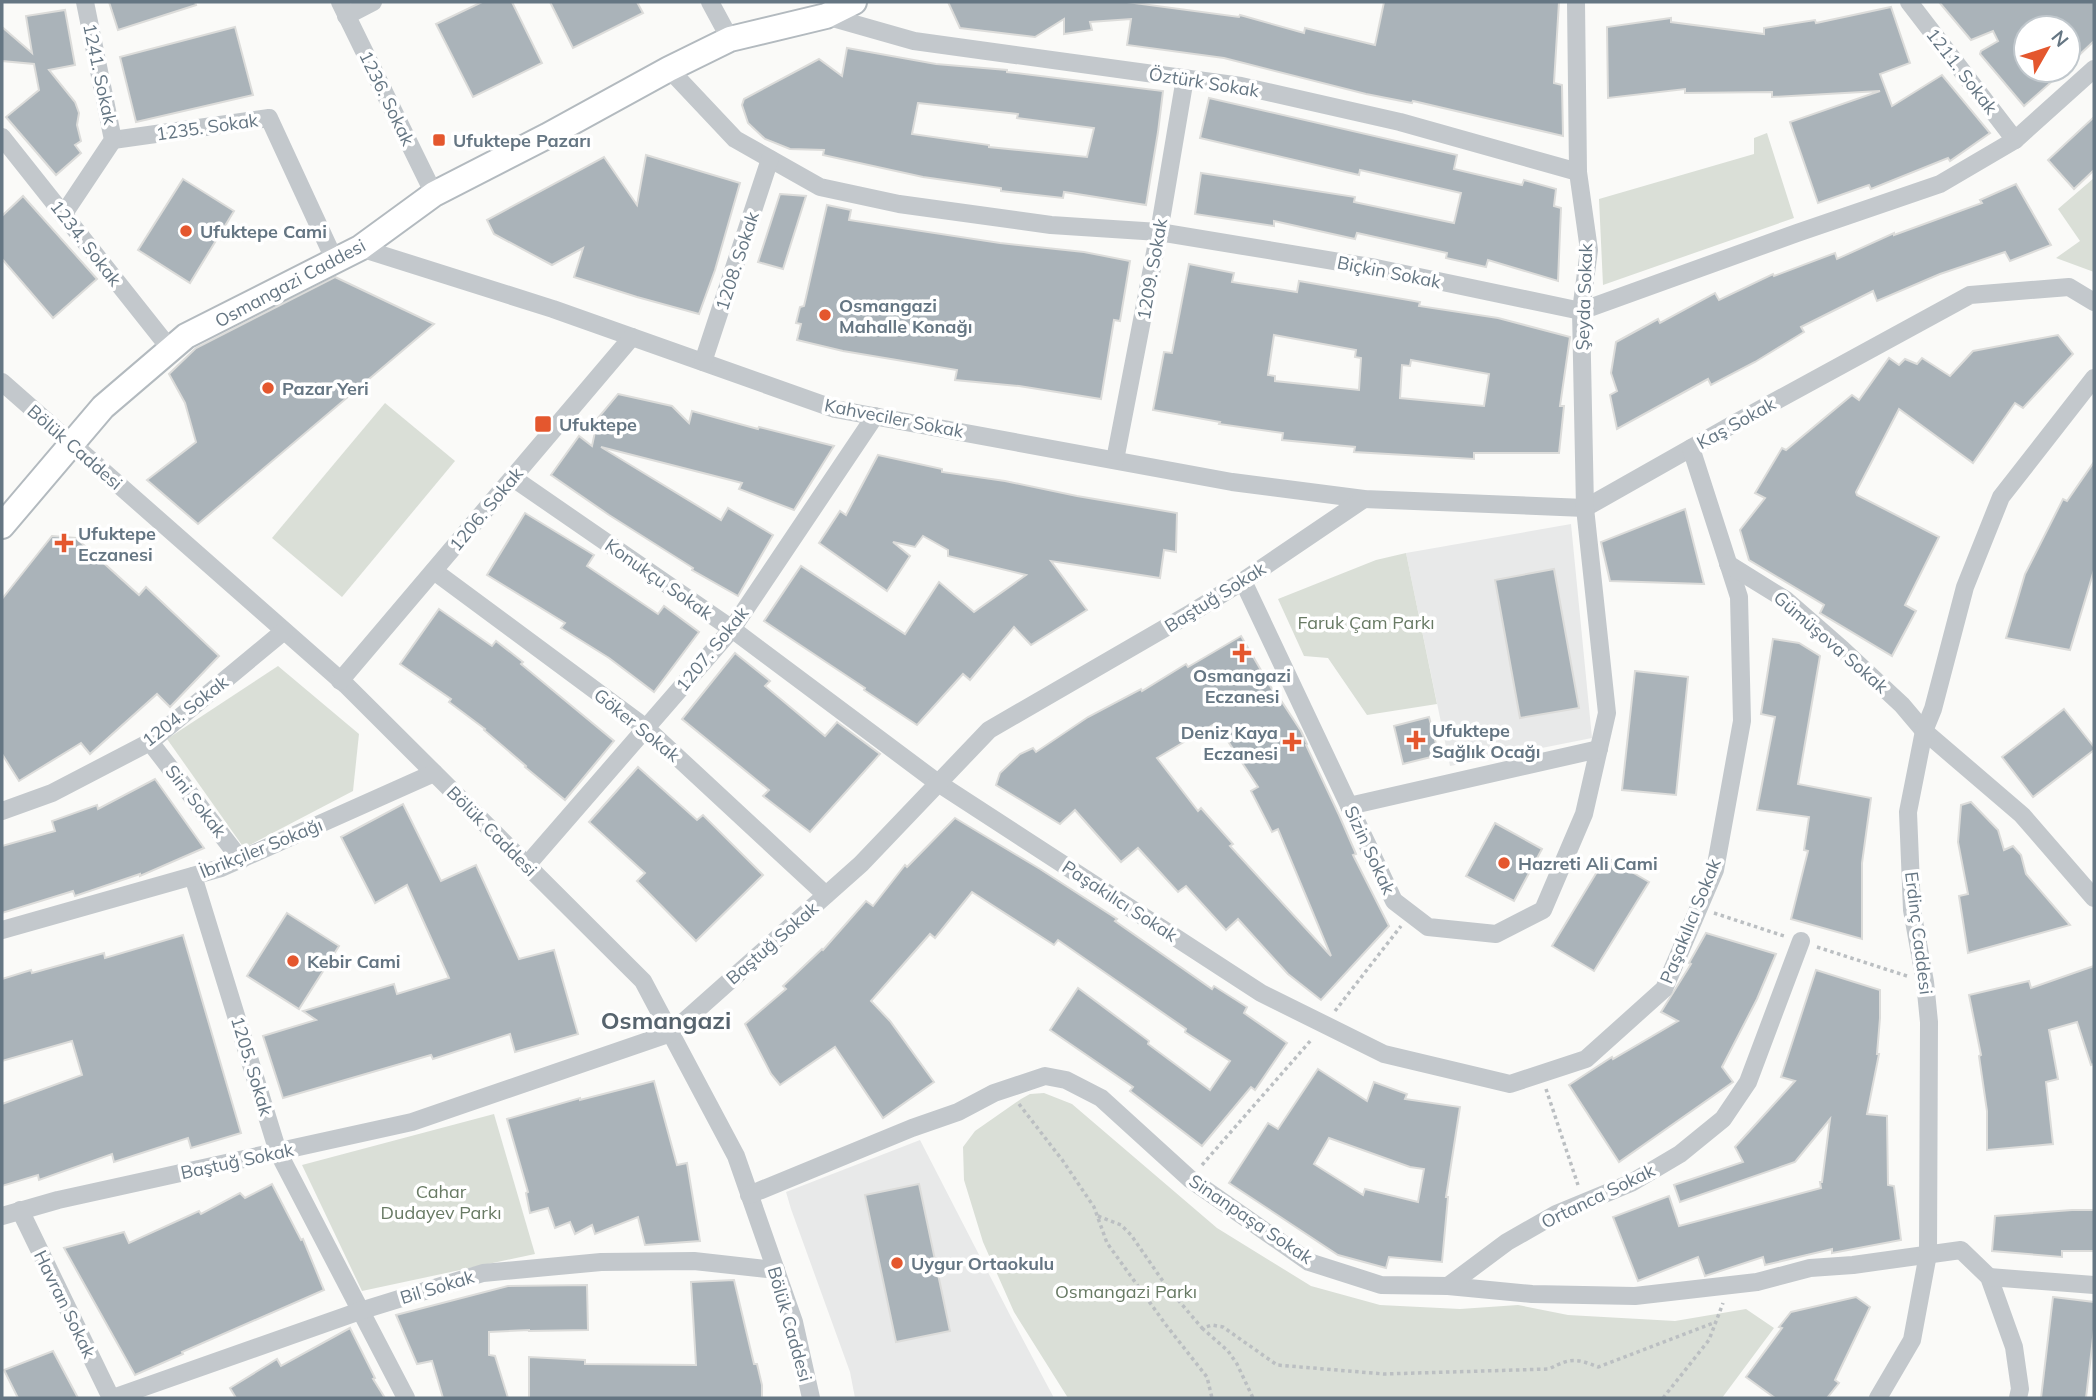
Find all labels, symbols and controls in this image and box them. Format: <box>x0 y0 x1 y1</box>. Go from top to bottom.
north arrow <box>2012 14 2082 84</box>
street label: 1241. Sokak <box>78 21 122 127</box>
street label: 1211. Sokak <box>1921 23 2003 119</box>
text: N <box>2046 25 2074 51</box>
street label: 1236. Sokak <box>354 47 420 150</box>
street label: Öztürk Sokak <box>1147 62 1261 102</box>
street label: 1235. Sokak <box>155 108 260 146</box>
place label: Ufuktepe Pazarı <box>453 129 591 152</box>
marker: Ufuktepe Pazarı <box>431 132 447 148</box>
street label: 1234. Sokak <box>45 195 127 291</box>
street label: 1208. Sokak <box>710 208 764 313</box>
street label: 1209. Sokak <box>1132 216 1172 322</box>
place label: Ufuktepe Cami <box>200 220 327 243</box>
marker: Ufuktepe Cami <box>178 223 194 239</box>
street label: Osmangazi Caddesi <box>211 234 369 332</box>
street label: Şeyda Sokak <box>1571 242 1597 351</box>
street label: Biçkin Sokak <box>1335 251 1443 293</box>
place label: Osmangazi Mahalle Konağı <box>839 294 972 338</box>
marker: Osmangazi Mahalle Konağı <box>817 307 833 323</box>
place label: Pazar Yeri <box>282 377 369 400</box>
marker: Pazar Yeri <box>260 380 276 396</box>
street label: Kaş Sokak <box>1693 392 1780 454</box>
street label: Kahveciler Sokak <box>823 393 966 443</box>
street label: Bölük Caddesi <box>23 399 127 495</box>
place label: Ufuktepe <box>559 413 637 436</box>
marker: Ufuktepe <box>533 414 553 434</box>
street label: 1206. Sokak <box>444 462 528 556</box>
place label: Ufuktepe Eczanesi <box>78 522 156 566</box>
street label: Konukçu Sokak <box>601 533 718 625</box>
marker: Ufuktepe Eczanesi <box>56 535 72 551</box>
street label: Baştuğ Sokak <box>1160 556 1270 637</box>
street label: Gümüşova Sokak <box>1769 586 1894 699</box>
street label: 1207. Sokak <box>671 601 754 696</box>
park label: Faruk Çam Parkı <box>1298 611 1434 634</box>
marker: Osmangazi Eczanesi <box>1234 645 1250 661</box>
place label: Osmangazi Eczanesi <box>1193 664 1291 708</box>
street label: 1204. Sokak <box>137 670 233 752</box>
street label: Göker Sokak <box>589 683 685 767</box>
place label: Ufuktepe Sağlık Ocağı <box>1432 719 1540 763</box>
place label: Deniz Kaya Eczanesi <box>1181 721 1278 765</box>
marker: Ufuktepe Sağlık Ocağı <box>1406 730 1426 750</box>
marker: Deniz Kaya Eczanesi <box>1284 734 1300 750</box>
street label: Sini Sokak <box>161 760 232 842</box>
street label: Bölük Caddesi <box>442 781 542 881</box>
street label: Sizin Sokak <box>1339 802 1401 899</box>
street label: İbrikçiler Sokağı <box>196 813 326 883</box>
place label: Hazreti Ali Cami <box>1518 852 1658 875</box>
street label: Paşakılıcı Sokak <box>1058 855 1182 947</box>
marker: Hazreti Ali Cami <box>1496 855 1512 871</box>
street label: Paşakılıcı Sokak <box>1655 855 1726 987</box>
street label: Erdinç Caddesi <box>1900 870 1938 996</box>
street label: Baştuğ Sokak <box>721 896 823 989</box>
place label: Kebir Cami <box>307 950 401 973</box>
marker: Kebir Cami <box>285 953 301 969</box>
district label: Osmangazi <box>601 1005 731 1035</box>
street label: 1205. Sokak <box>226 1014 278 1119</box>
street label: Baştuğ Sokak <box>178 1138 296 1184</box>
street label: Ortanca Sokak <box>1537 1158 1659 1233</box>
street label: Sinanpaşa Sokak <box>1185 1169 1318 1269</box>
park label: Cahar Dudayev Parkı <box>381 1180 501 1224</box>
street label: Havran Sokak <box>29 1246 101 1362</box>
place label: Uygur Ortaokulu <box>911 1252 1054 1275</box>
marker: Uygur Ortaokulu <box>889 1255 905 1271</box>
street label: Bölük Caddesi <box>763 1264 817 1384</box>
street label: Bil Sokak <box>397 1265 478 1309</box>
park label: Osmangazi Parkı <box>1055 1280 1197 1303</box>

